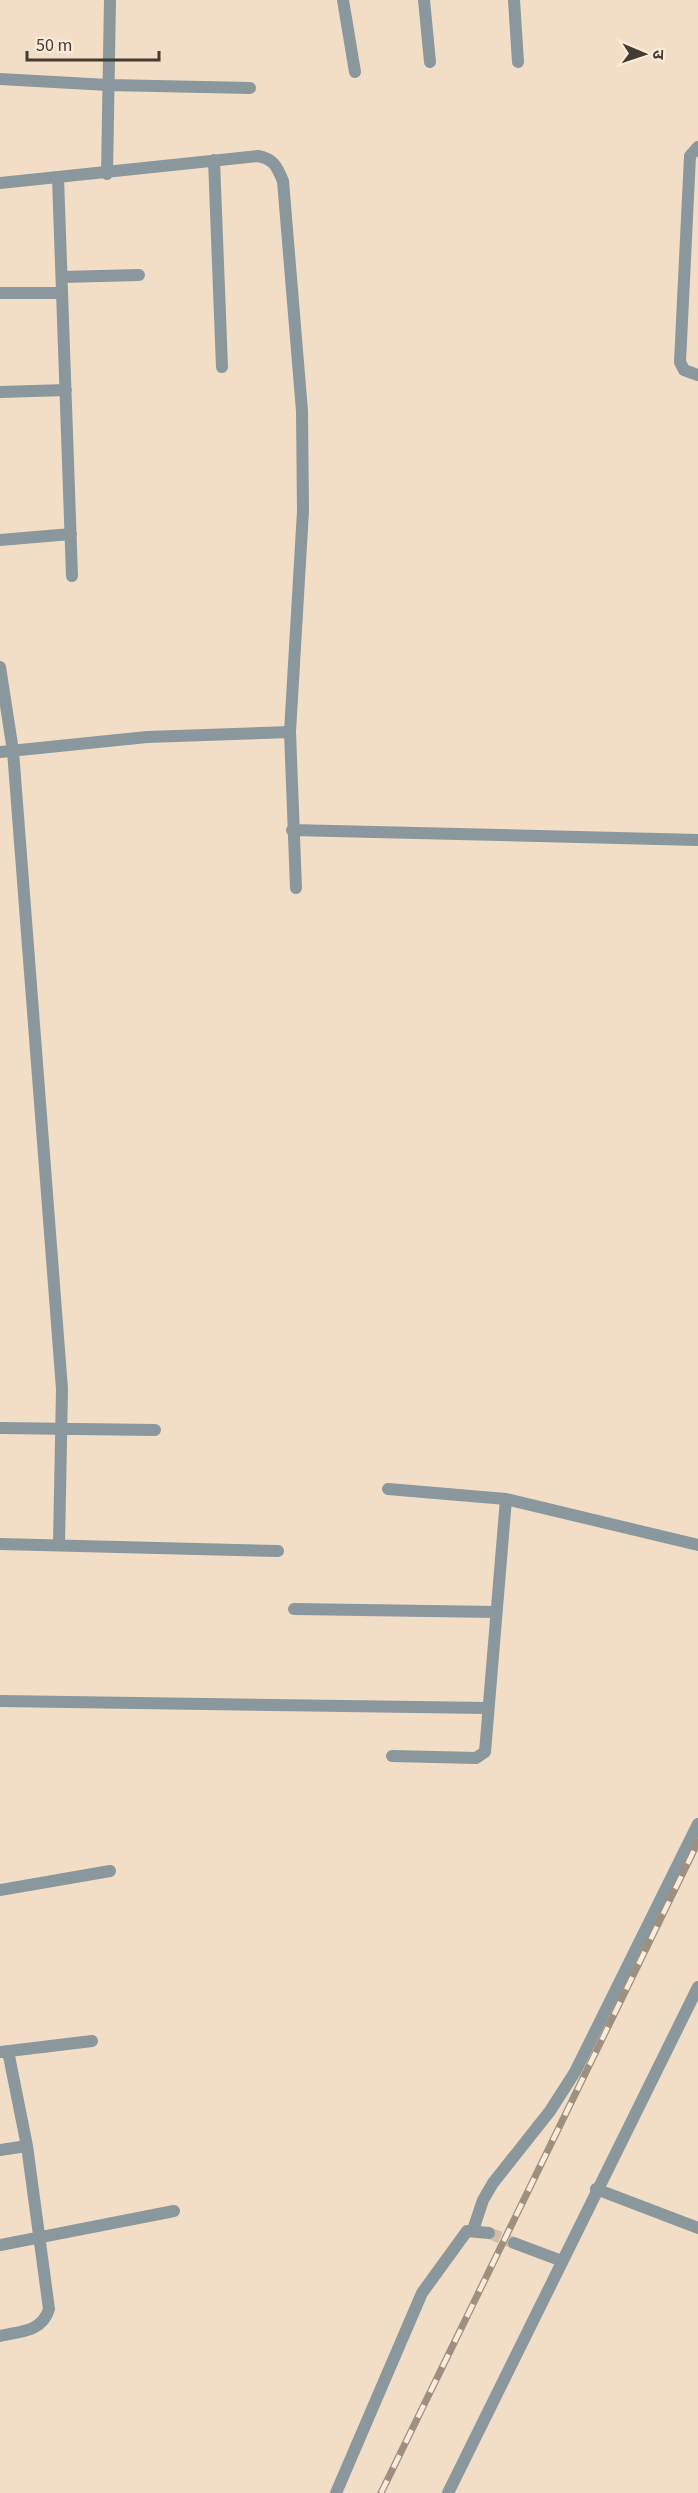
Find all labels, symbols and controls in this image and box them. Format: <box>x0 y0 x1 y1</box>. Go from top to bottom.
scale bar <box>27 24 159 62</box>
north arrow <box>614 24 674 84</box>
text: 50 m <box>36 33 72 58</box>
text: उ <box>647 49 669 60</box>

